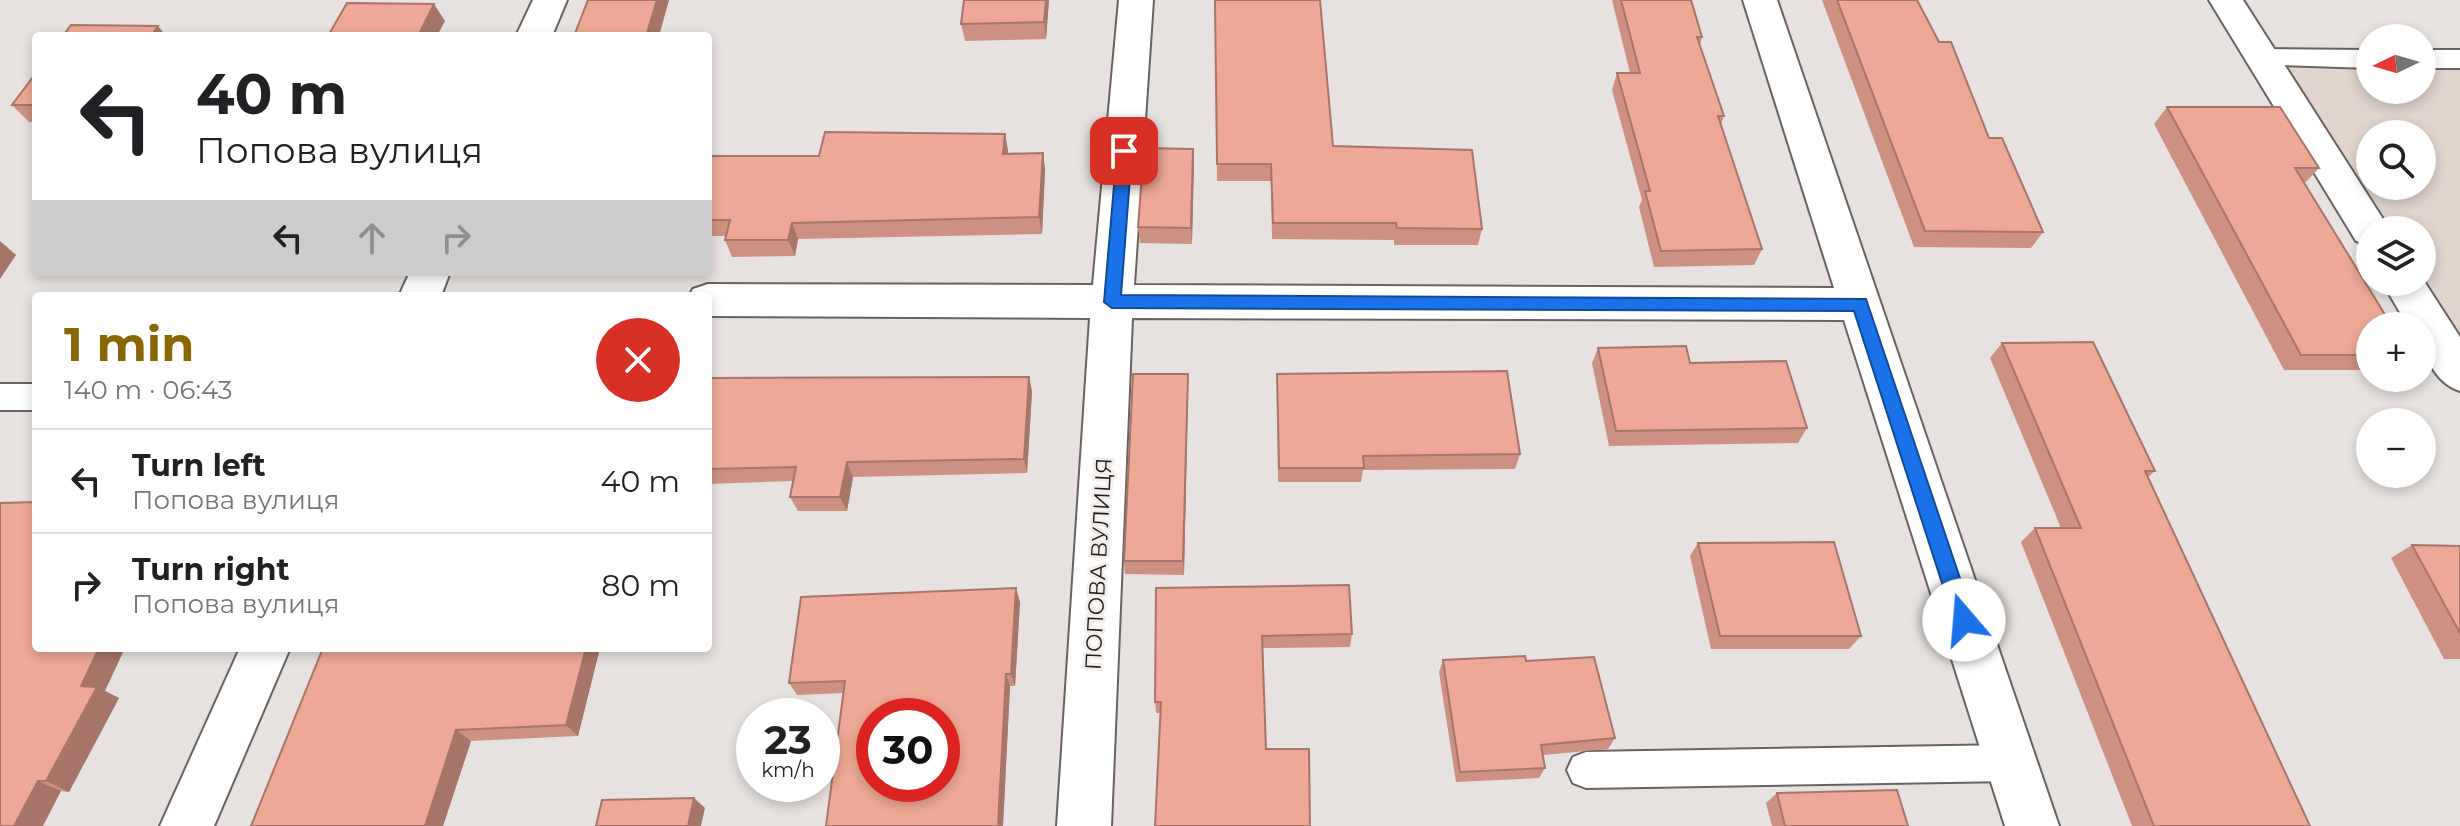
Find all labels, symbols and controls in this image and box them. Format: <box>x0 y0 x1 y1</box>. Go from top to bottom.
north arrow <box>2356 24 2436 104</box>
map controls <box>2356 24 2436 488</box>
text: 40 m <box>196 60 347 128</box>
icon: left <box>64 64 168 168</box>
pin <box>1090 117 1158 185</box>
button: search <box>2356 120 2436 200</box>
text: Попова вулиця <box>196 128 483 172</box>
icon: arrive <box>1102 129 1146 173</box>
icon: left <box>266 216 310 260</box>
icon: ahead <box>350 216 394 260</box>
icon: right <box>434 216 478 260</box>
button: layers <box>2356 216 2436 296</box>
button: + <box>2356 312 2436 392</box>
text: 1 min <box>64 315 194 373</box>
button: close <box>596 318 680 402</box>
text: 140 m · 06:43 <box>64 374 232 406</box>
button: − <box>2356 408 2436 488</box>
text: Turn left <box>132 447 265 484</box>
street label: ПОПОВА ВУЛИЦЯ <box>1079 457 1118 671</box>
icon: left <box>64 459 108 503</box>
text: 40 m <box>601 463 680 500</box>
text: Попова вулиця <box>132 484 339 516</box>
text: Turn right <box>132 551 289 588</box>
icon: right <box>64 563 108 607</box>
text: 80 m <box>601 567 680 604</box>
position arrow <box>1922 578 2006 662</box>
text: Попова вулиця <box>132 588 339 620</box>
speed limit sign: 30 <box>856 698 960 802</box>
text: 23 <box>764 715 812 764</box>
text: km/h <box>761 758 815 782</box>

